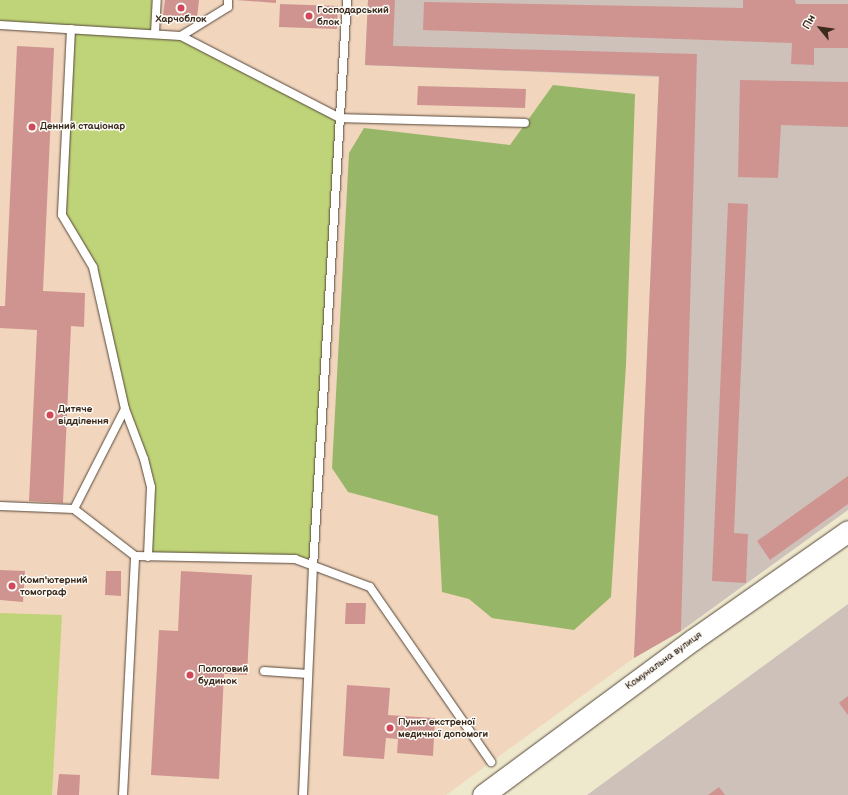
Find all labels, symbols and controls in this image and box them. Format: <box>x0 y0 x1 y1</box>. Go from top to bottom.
marker: Харчоблок <box>176 3 186 13</box>
place label: Господарський блок <box>317 4 389 28</box>
north arrow <box>800 8 840 48</box>
marker: Господарський блок <box>304 11 314 21</box>
text: Пн <box>800 12 818 32</box>
place label: Харчоблок <box>155 14 207 26</box>
place label: Денний стаціонар <box>40 121 125 133</box>
marker: Денний стаціонар <box>27 122 37 132</box>
place label: Дитяче відділення <box>58 403 109 426</box>
marker: Дитяче відділення <box>45 410 55 420</box>
place label: Комп'ютерний томограф <box>20 574 88 598</box>
marker: Комп'ютерний томограф <box>7 581 17 591</box>
street label: Комунальна вулиця <box>623 629 705 693</box>
place label: Пологовий будинок <box>198 663 248 686</box>
marker: Пологовий будинок <box>185 670 195 680</box>
place label: Пункт екстреної медичної допомоги <box>398 716 488 740</box>
marker: Пункт екстреної медичної допомоги <box>385 723 395 733</box>

